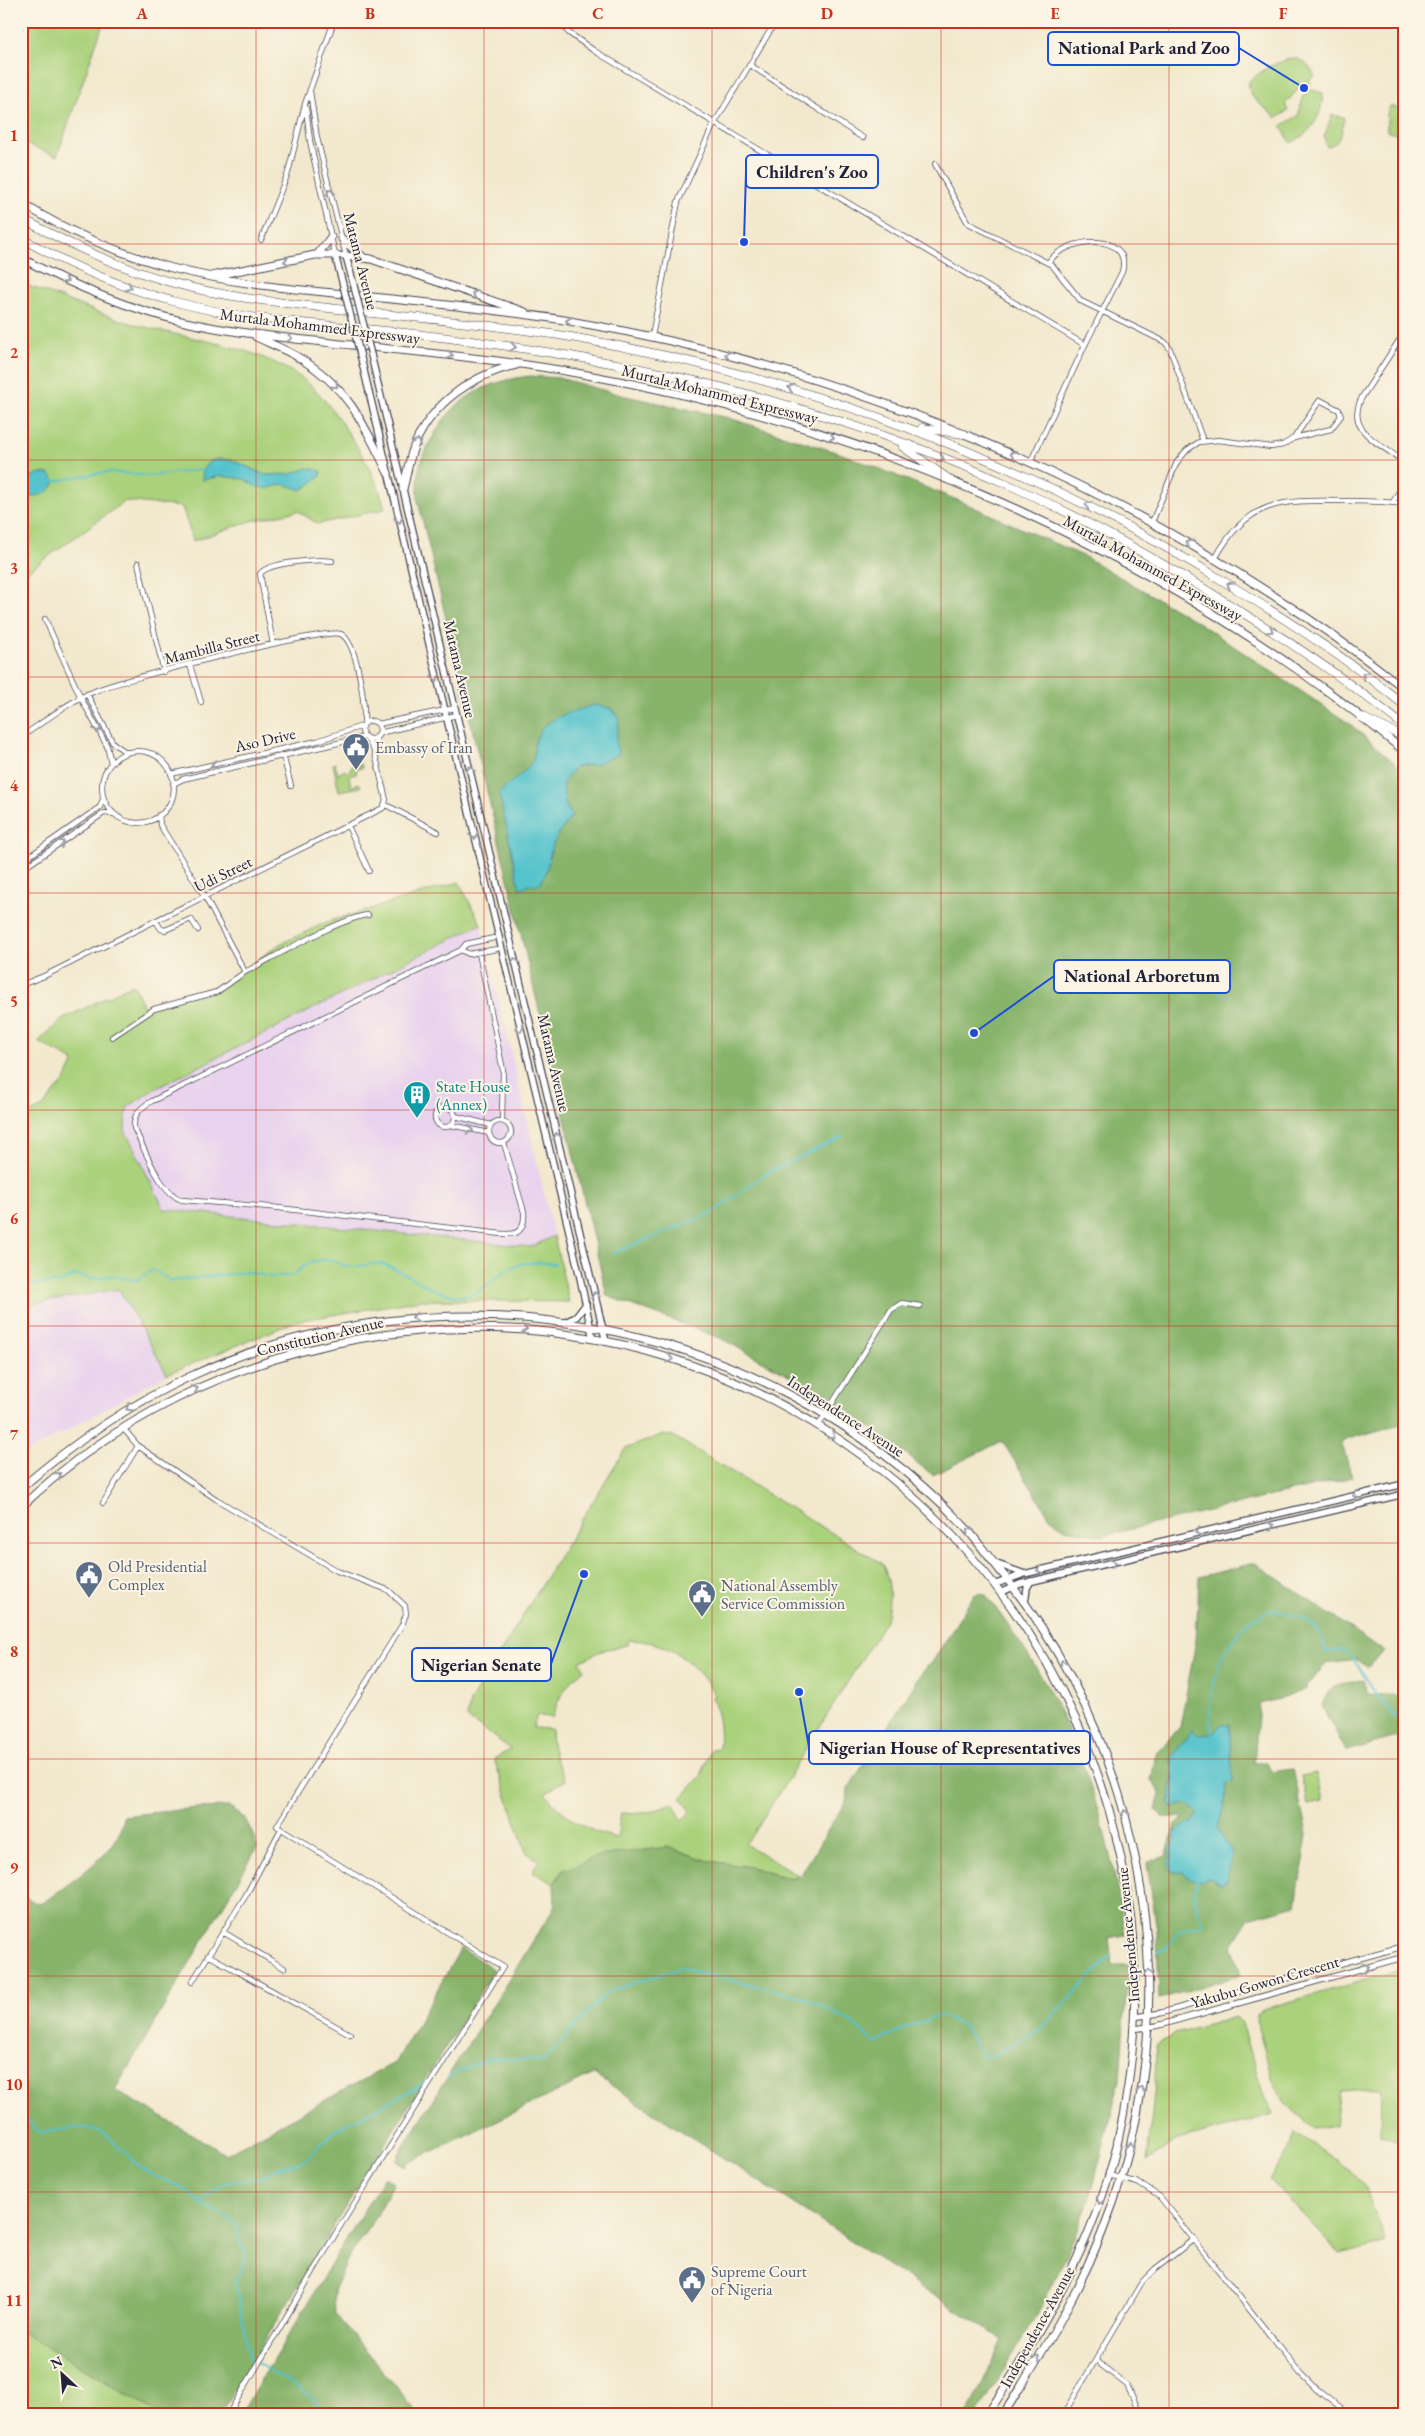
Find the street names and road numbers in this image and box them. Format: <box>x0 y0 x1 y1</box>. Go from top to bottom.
street label: Matama Avenue <box>339 210 383 312</box>
street label: Murtala Mohammed Expressway <box>219 303 422 349</box>
street label: Murtala Mohammed Expressway <box>620 359 821 429</box>
street label: Murtala Mohammed Expressway <box>1060 510 1247 627</box>
street label: Matama Avenue <box>439 618 481 720</box>
street label: Mambilla Street <box>162 625 262 669</box>
street label: Aso Drive <box>232 723 297 757</box>
street label: Udi Street <box>190 851 256 897</box>
street label: Matama Avenue <box>533 1012 575 1114</box>
street label: Constitution Avenue <box>254 1311 386 1361</box>
street label: Independence Avenue <box>783 1370 909 1462</box>
street label: Independence Avenue <box>1112 1867 1144 2003</box>
street label: Yakubu Gowon Crescent <box>1188 1951 1342 2013</box>
street label: Independence Avenue <box>995 2263 1079 2391</box>

